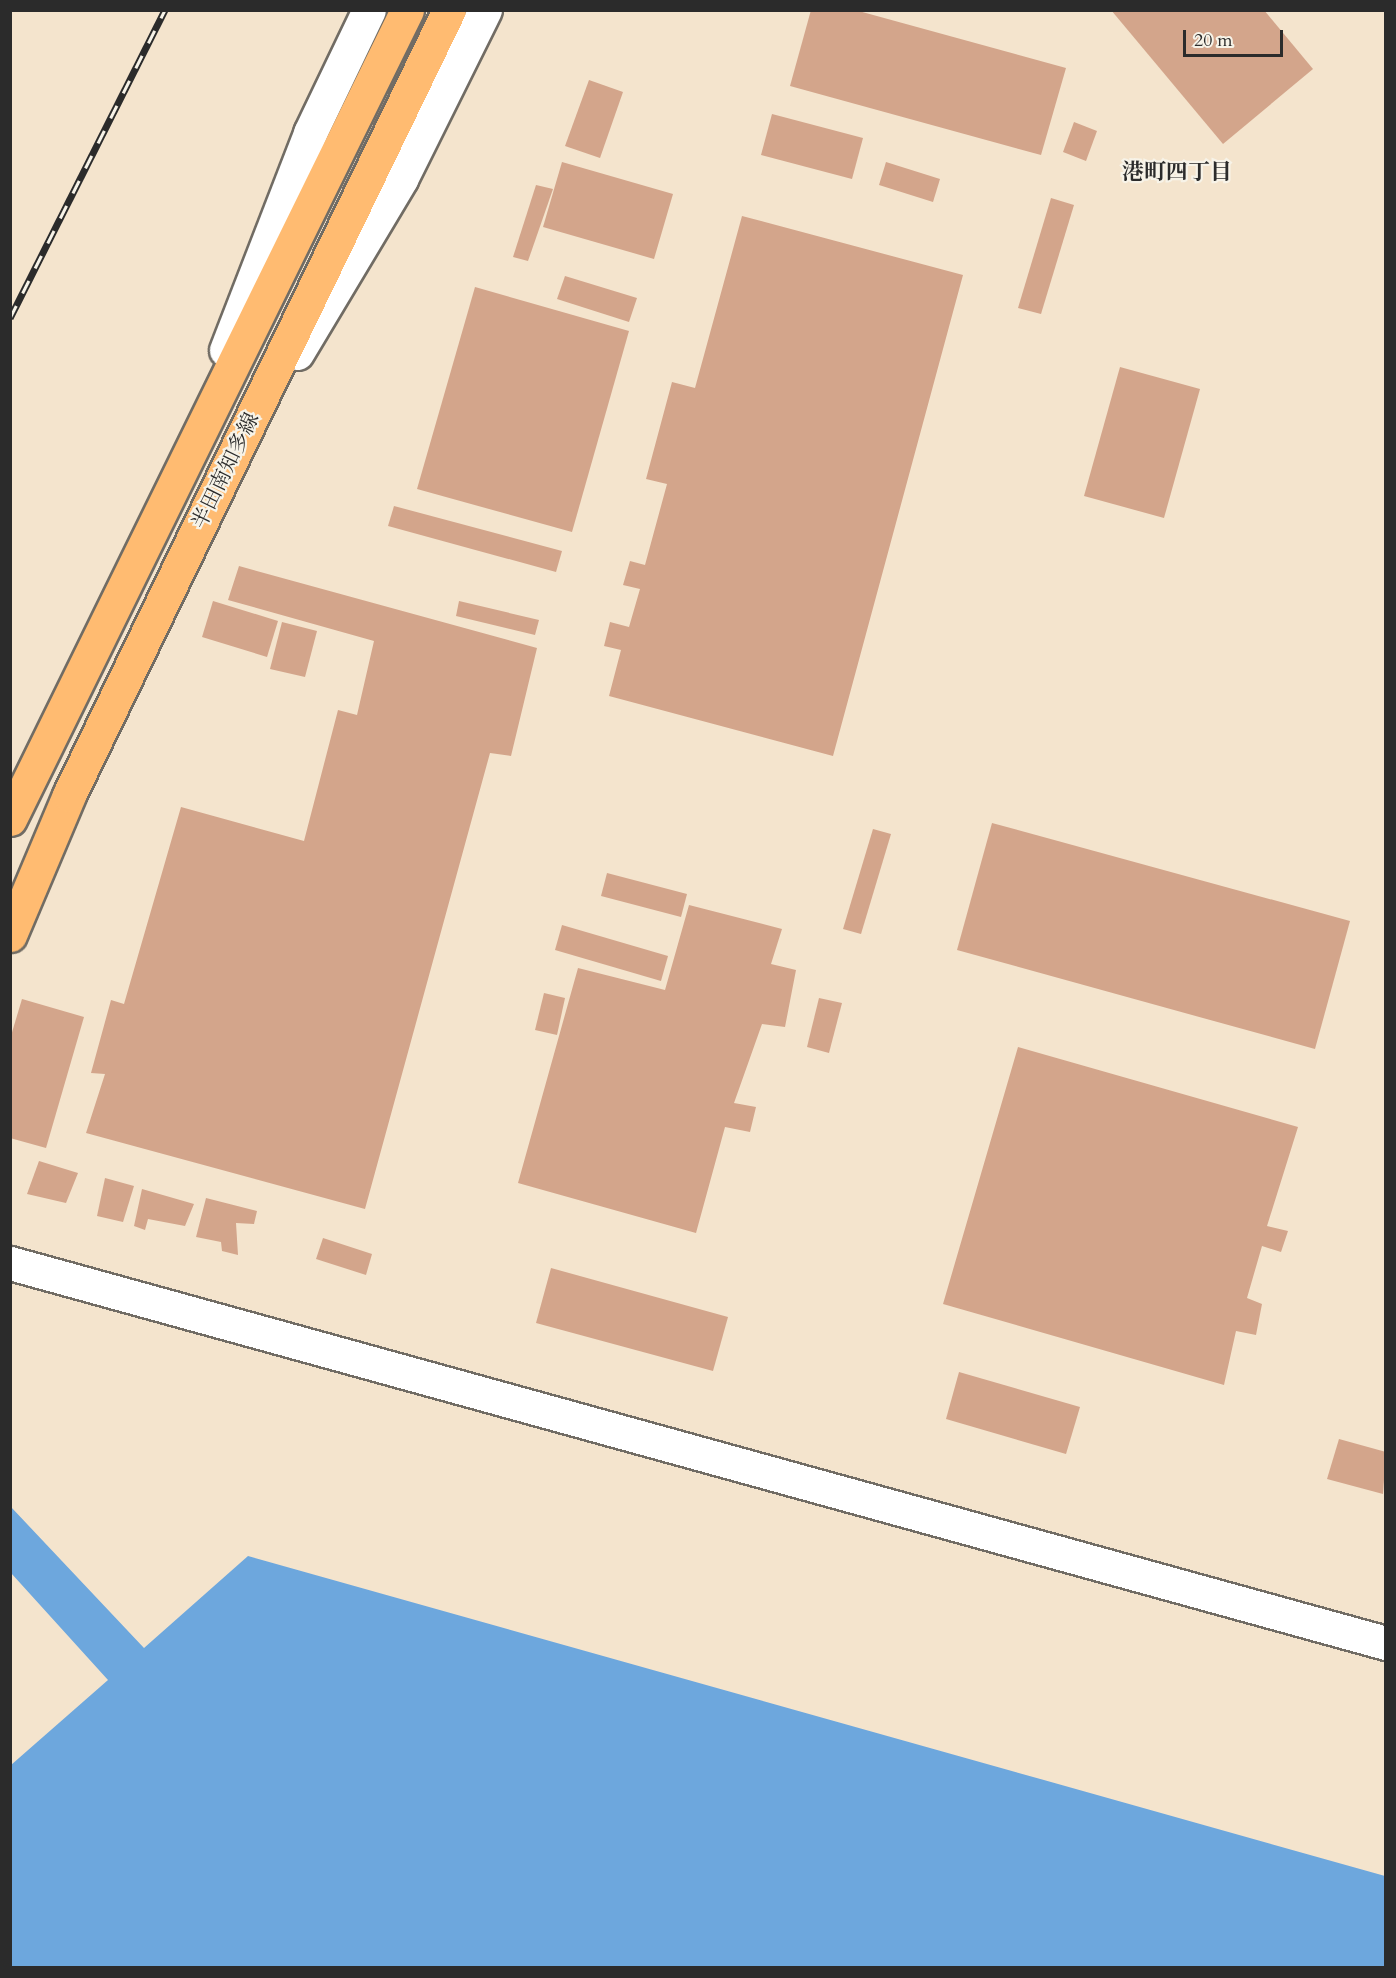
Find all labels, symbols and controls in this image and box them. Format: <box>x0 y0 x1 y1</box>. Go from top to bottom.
scale bar <box>1186 18 1286 56</box>
text: 20 m <box>1194 28 1233 53</box>
district label: 港町四丁目 <box>1122 160 1232 186</box>
street label: 半田南知多線 <box>187 409 265 533</box>

